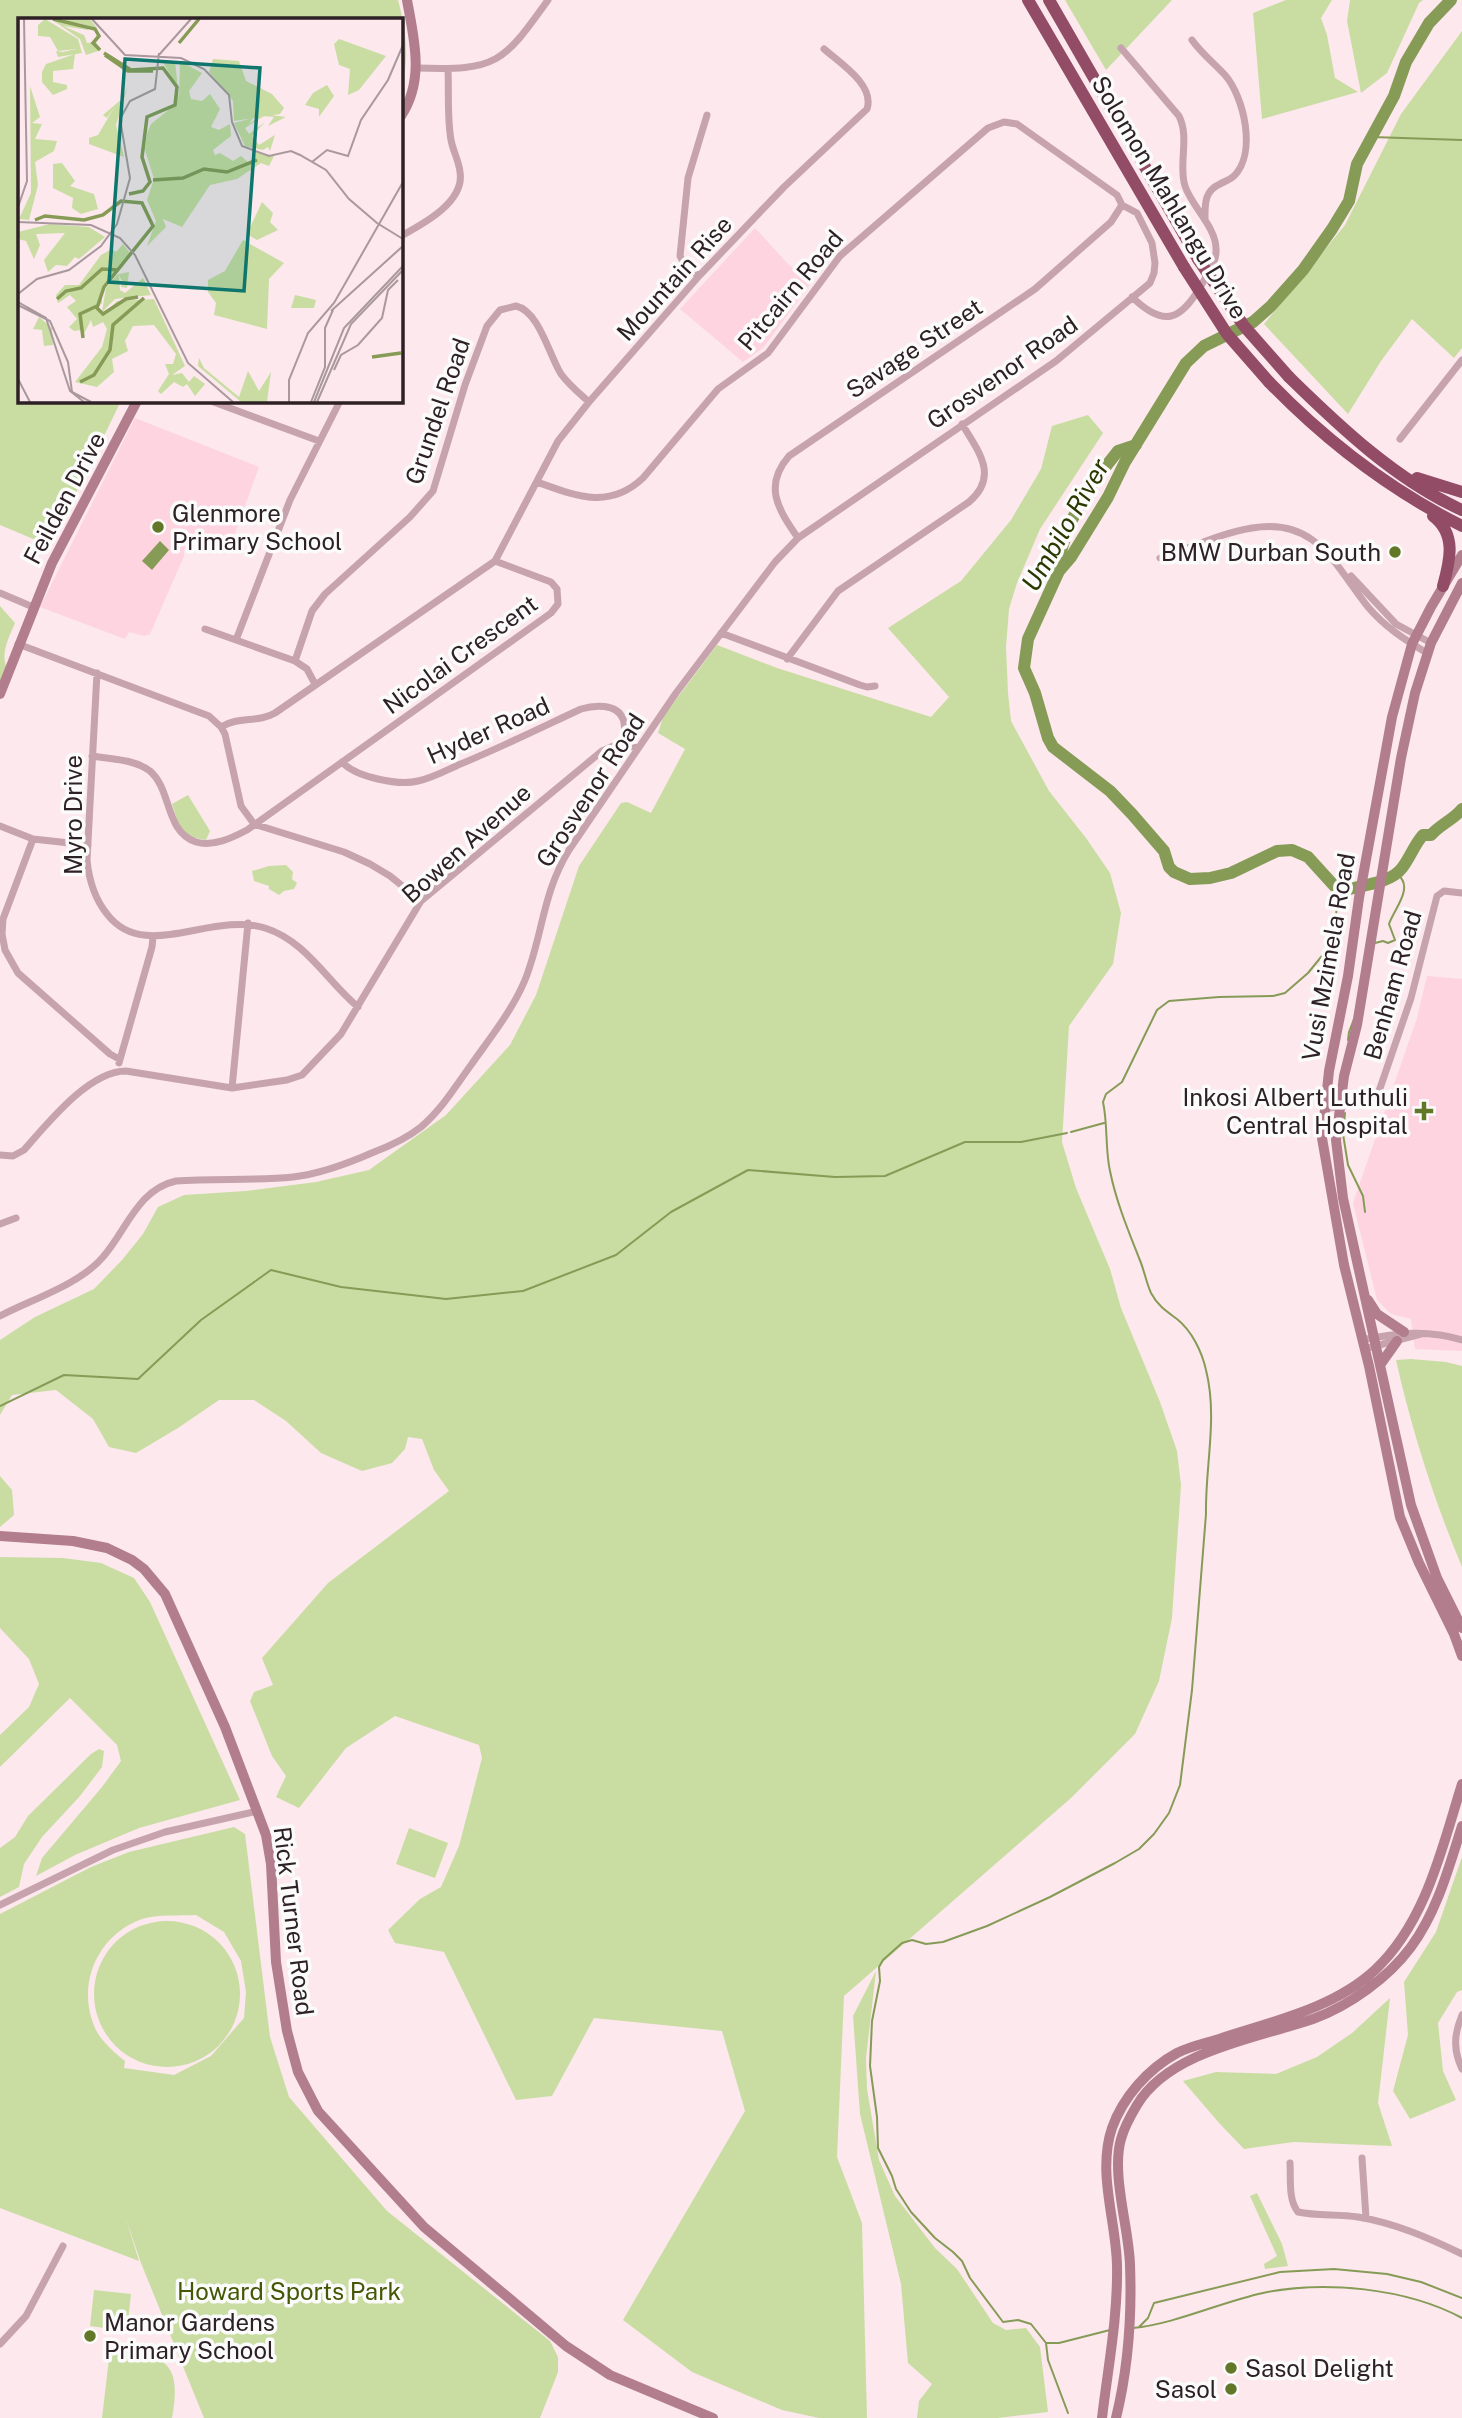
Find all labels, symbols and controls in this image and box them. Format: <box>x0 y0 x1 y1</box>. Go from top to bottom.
inset map <box>18 18 402 402</box>
street label: Solomon Mahlangu Drive <box>1086 71 1254 323</box>
street label: Mountain Rise <box>611 210 737 346</box>
street label: Pitcairn Road <box>732 224 848 356</box>
street label: Savage Street <box>841 292 987 404</box>
street label: Grosvenor Road <box>921 310 1083 434</box>
street label: Grundel Road <box>399 334 475 488</box>
street label: Feilden Drive <box>18 427 110 569</box>
water label: Umbilo River <box>1015 453 1115 597</box>
place label: Glenmore Primary School <box>172 499 342 555</box>
marker: Glenmore Primary School <box>150 519 166 535</box>
place label: BMW Durban South <box>1161 538 1381 566</box>
marker: BMW Durban South <box>1387 544 1403 560</box>
street label: Nicolai Crescent <box>378 589 542 719</box>
street label: Hyder Road <box>422 691 554 769</box>
street label: Grosvenor Road <box>530 708 650 872</box>
street label: Myro Drive <box>59 755 87 875</box>
street label: Bowen Avenue <box>396 778 536 908</box>
street label: Vusi Mzimela Road <box>1296 851 1360 1063</box>
street label: Benham Road <box>1357 907 1427 1063</box>
place label: Inkosi Albert Luthuli Central Hospital <box>1183 1083 1408 1139</box>
marker: Inkosi Albert Luthuli Central Hospital <box>1414 1101 1434 1121</box>
street label: Rick Turner Road <box>269 1825 319 2017</box>
park label: Howard Sports Park <box>177 2277 401 2305</box>
place label: Manor Gardens Primary School <box>104 2308 275 2364</box>
marker: Manor Gardens Primary School <box>82 2328 98 2344</box>
place label: Sasol Delight <box>1245 2354 1394 2382</box>
marker: Sasol Delight <box>1223 2360 1239 2376</box>
place label: Sasol <box>1155 2375 1217 2403</box>
marker: Sasol <box>1223 2381 1239 2397</box>

